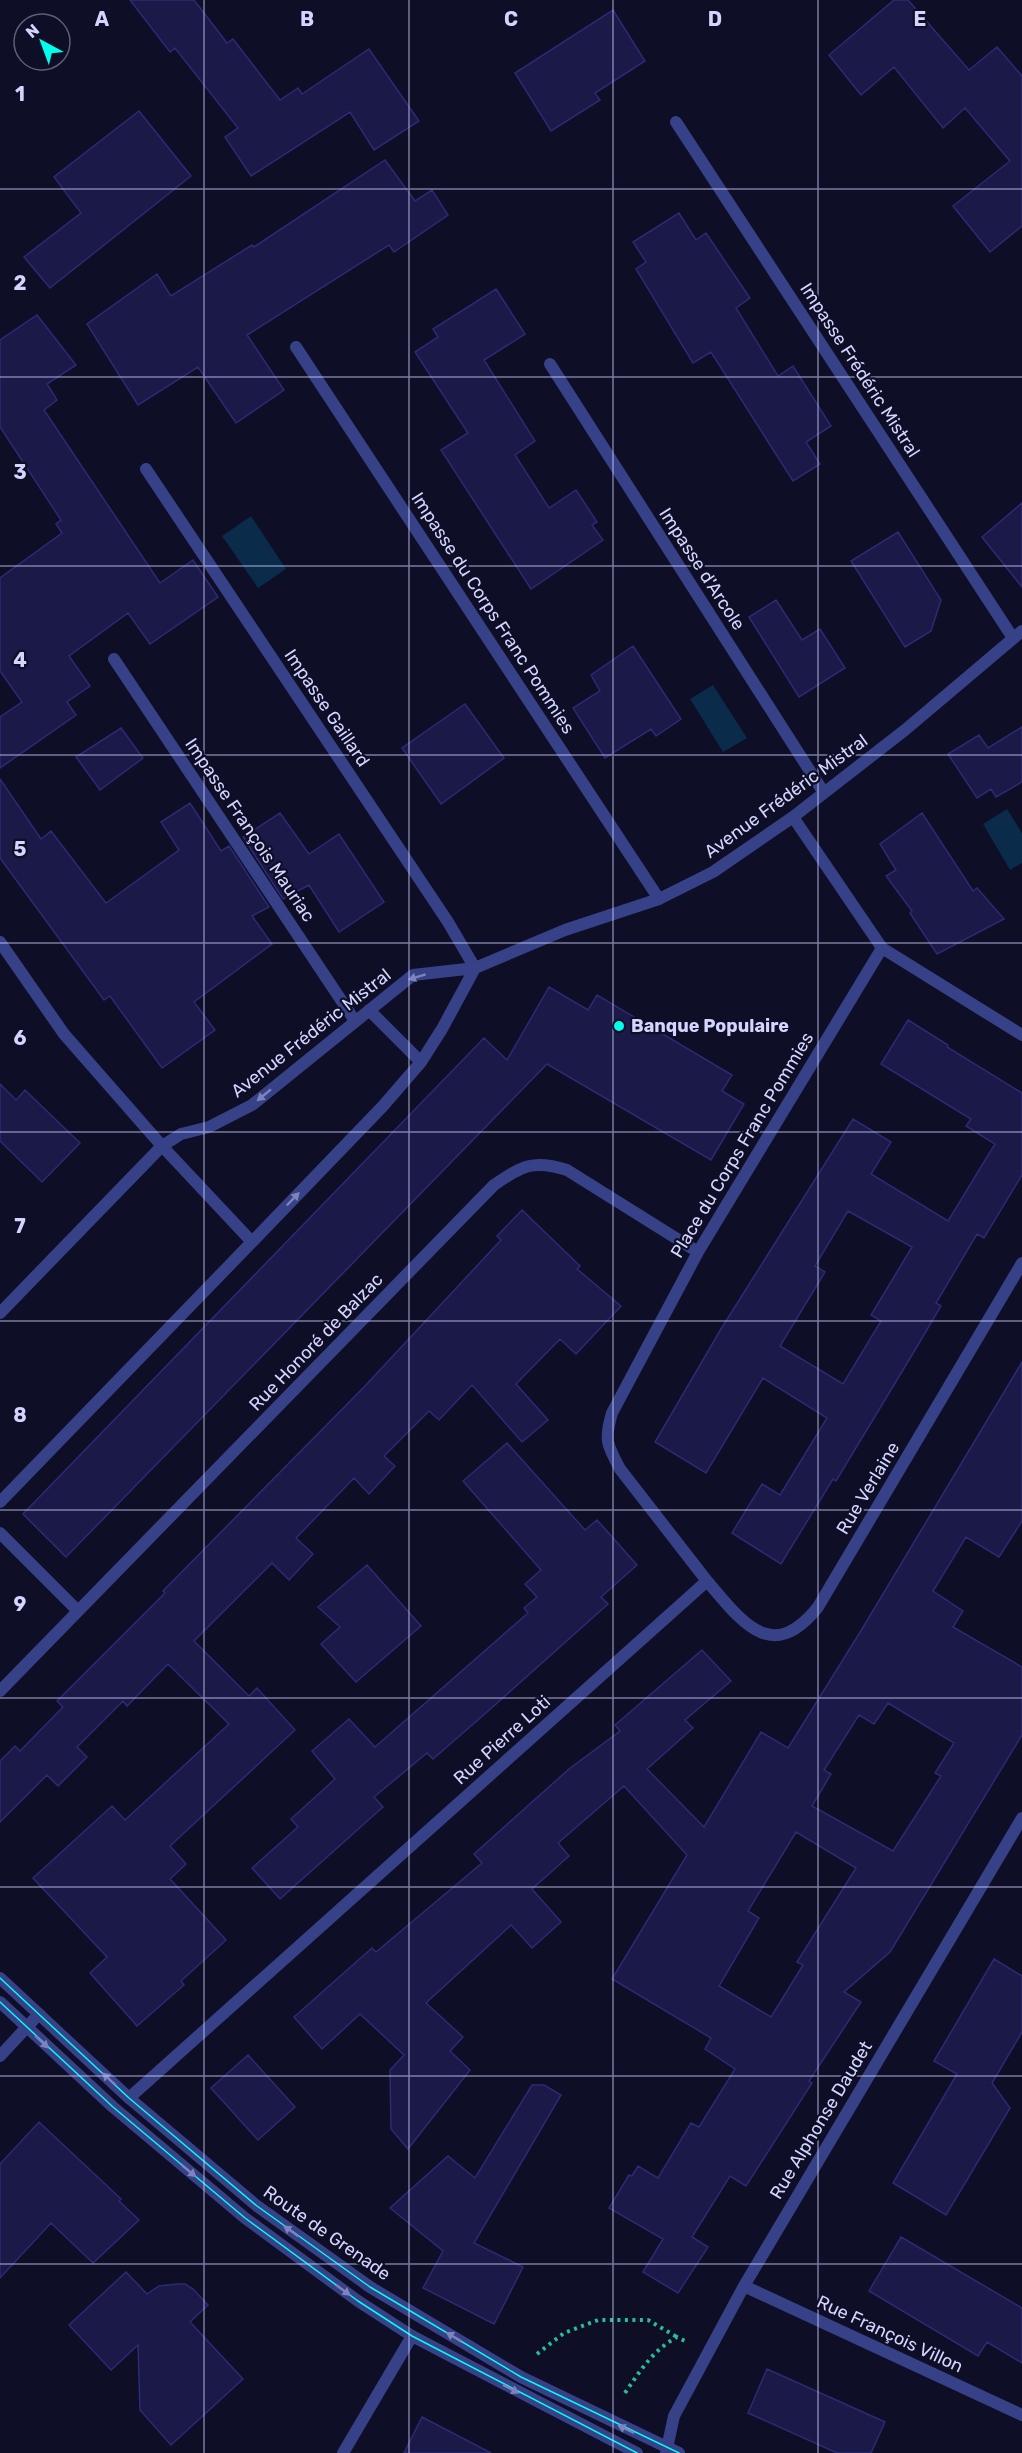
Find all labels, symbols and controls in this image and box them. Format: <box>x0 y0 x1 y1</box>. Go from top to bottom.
text: A <box>95 7 110 31</box>
text: B <box>300 7 314 31</box>
text: C <box>504 7 518 31</box>
text: D <box>708 7 722 31</box>
text: E <box>914 7 926 31</box>
north arrow <box>12 12 72 72</box>
text: N <box>22 20 43 42</box>
text: 1 <box>15 82 25 106</box>
text: 2 <box>14 271 27 295</box>
street label: Impasse Frédéric Mistral <box>795 279 925 461</box>
text: 3 <box>13 460 27 484</box>
street label: Impasse du Corps Franc Pommies <box>407 488 579 738</box>
street label: Impasse d'Arcole <box>654 504 750 634</box>
street label: Impasse Gaillard <box>280 645 374 771</box>
text: 4 <box>13 648 27 672</box>
street label: Avenue Frédéric Mistral <box>700 729 872 863</box>
street label: Impasse François Mauriac <box>180 734 320 926</box>
text: 5 <box>14 837 27 861</box>
street label: Avenue Frédéric Mistral <box>227 964 395 1102</box>
one-way arrow <box>408 973 426 982</box>
place label: Banque Populaire <box>631 1015 789 1037</box>
marker: Banque Populaire <box>612 1019 626 1033</box>
text: 6 <box>13 1026 27 1050</box>
street label: Place du Corps Franc Pommies <box>666 1028 818 1262</box>
one-way arrow <box>256 1089 272 1102</box>
one-way arrow <box>286 1192 300 1207</box>
text: 7 <box>14 1214 26 1238</box>
street label: Rue Honoré de Balzac <box>244 1268 388 1416</box>
text: 8 <box>13 1403 27 1427</box>
street label: Rue Verlaine <box>832 1438 904 1538</box>
text: 9 <box>14 1592 27 1616</box>
street label: Rue Pierre Loti <box>449 1691 555 1789</box>
one-way arrow <box>35 2035 50 2049</box>
street label: Rue Alphonse Daudet <box>765 2037 877 2203</box>
one-way arrow <box>102 2073 116 2087</box>
one-way arrow <box>181 2164 196 2177</box>
street label: Route de Grenade <box>259 2181 395 2285</box>
one-way arrow <box>283 2226 299 2237</box>
one-way arrow <box>335 2284 351 2296</box>
street label: Rue François Villon <box>813 2290 967 2378</box>
one-way arrow <box>446 2332 462 2343</box>
one-way arrow <box>502 2384 519 2394</box>
one-way arrow <box>618 2424 635 2433</box>

